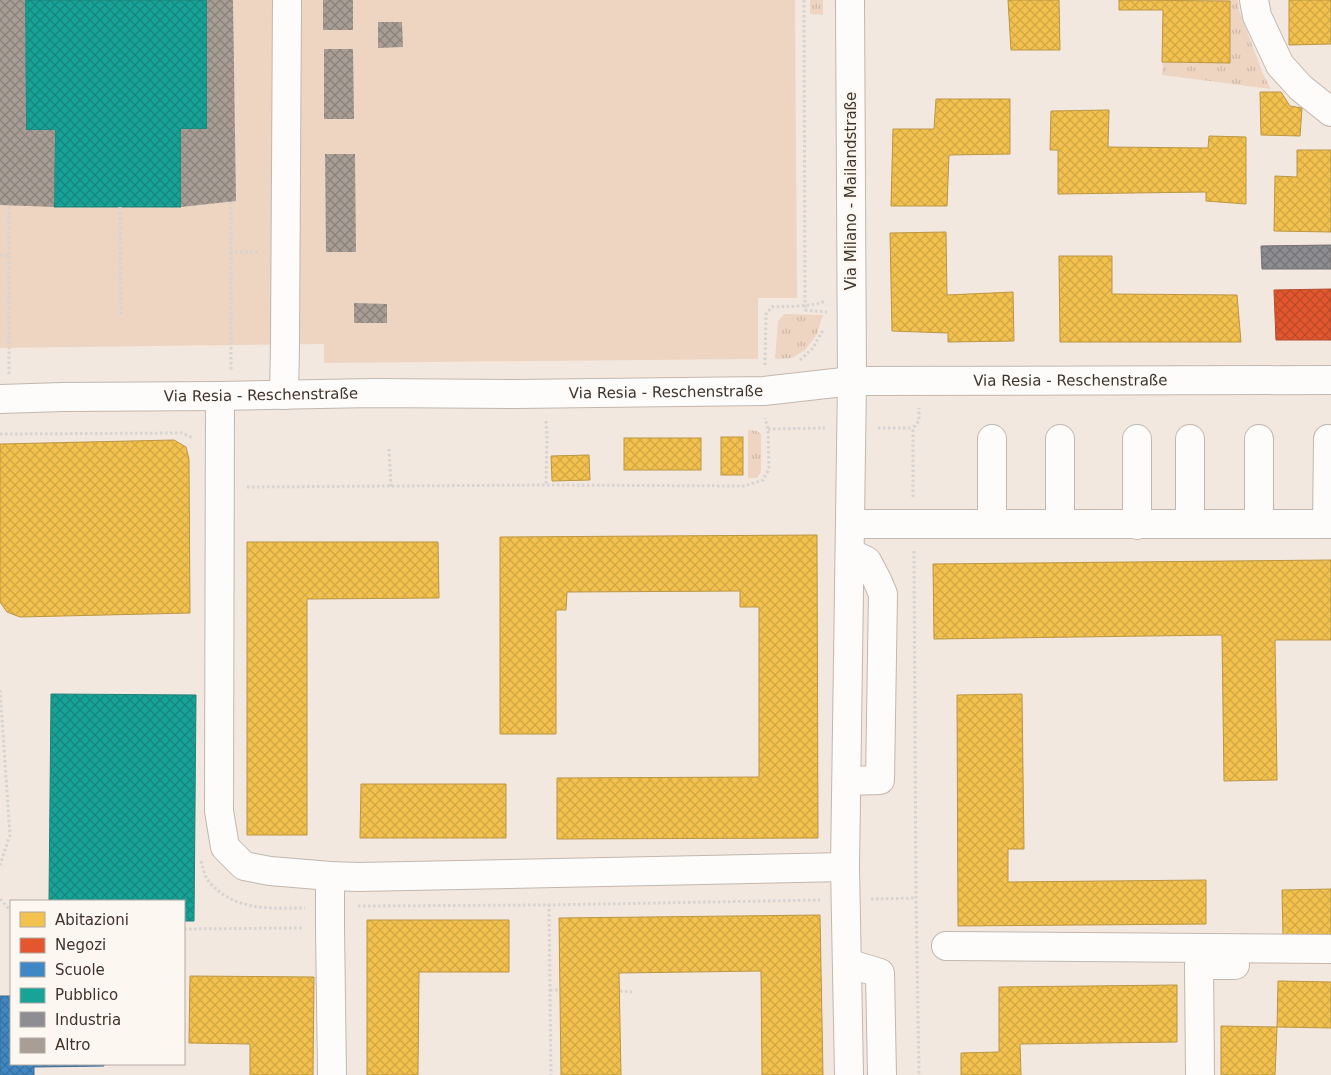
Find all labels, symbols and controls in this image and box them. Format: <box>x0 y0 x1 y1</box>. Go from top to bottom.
street label: Via Milano - Mailandstraße <box>842 92 860 290</box>
street label: Via Resia - Reschenstraße <box>973 371 1168 390</box>
street label: Via Resia - Reschenstraße <box>569 382 763 402</box>
street label: Via Resia - Reschenstraße <box>164 384 358 405</box>
legend <box>10 900 185 1065</box>
text: Abitazioni <box>55 911 129 929</box>
text: Negozi <box>55 936 106 954</box>
text: Scuole <box>55 961 105 979</box>
text: Pubblico <box>55 986 118 1004</box>
text: Industria <box>55 1011 121 1029</box>
text: Altro <box>55 1036 90 1054</box>

